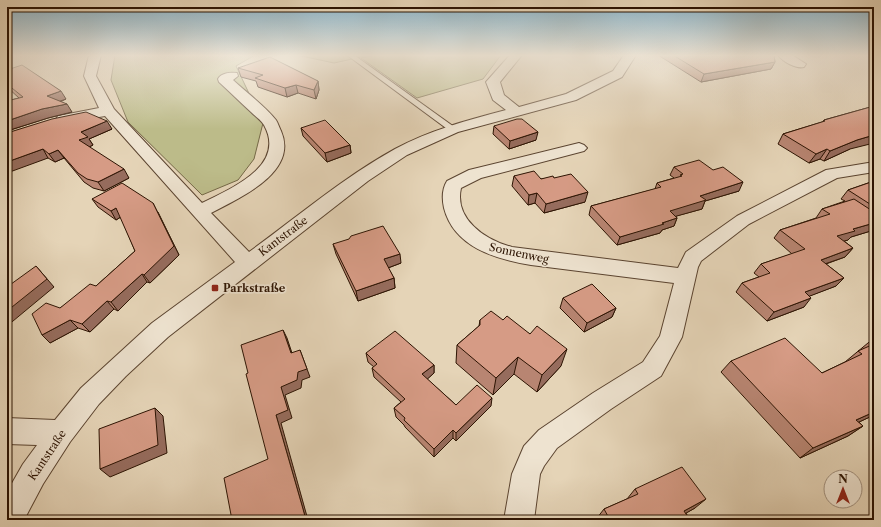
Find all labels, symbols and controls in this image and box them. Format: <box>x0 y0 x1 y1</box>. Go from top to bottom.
street label: Kantstraße <box>256 213 310 259</box>
street label: Sonnenweg <box>488 240 550 266</box>
place label: Parkstraße <box>223 281 286 295</box>
marker: Parkstraße <box>210 283 220 293</box>
street label: Kantstraße <box>25 427 69 483</box>
north arrow <box>823 469 863 509</box>
text: N <box>838 472 848 486</box>

